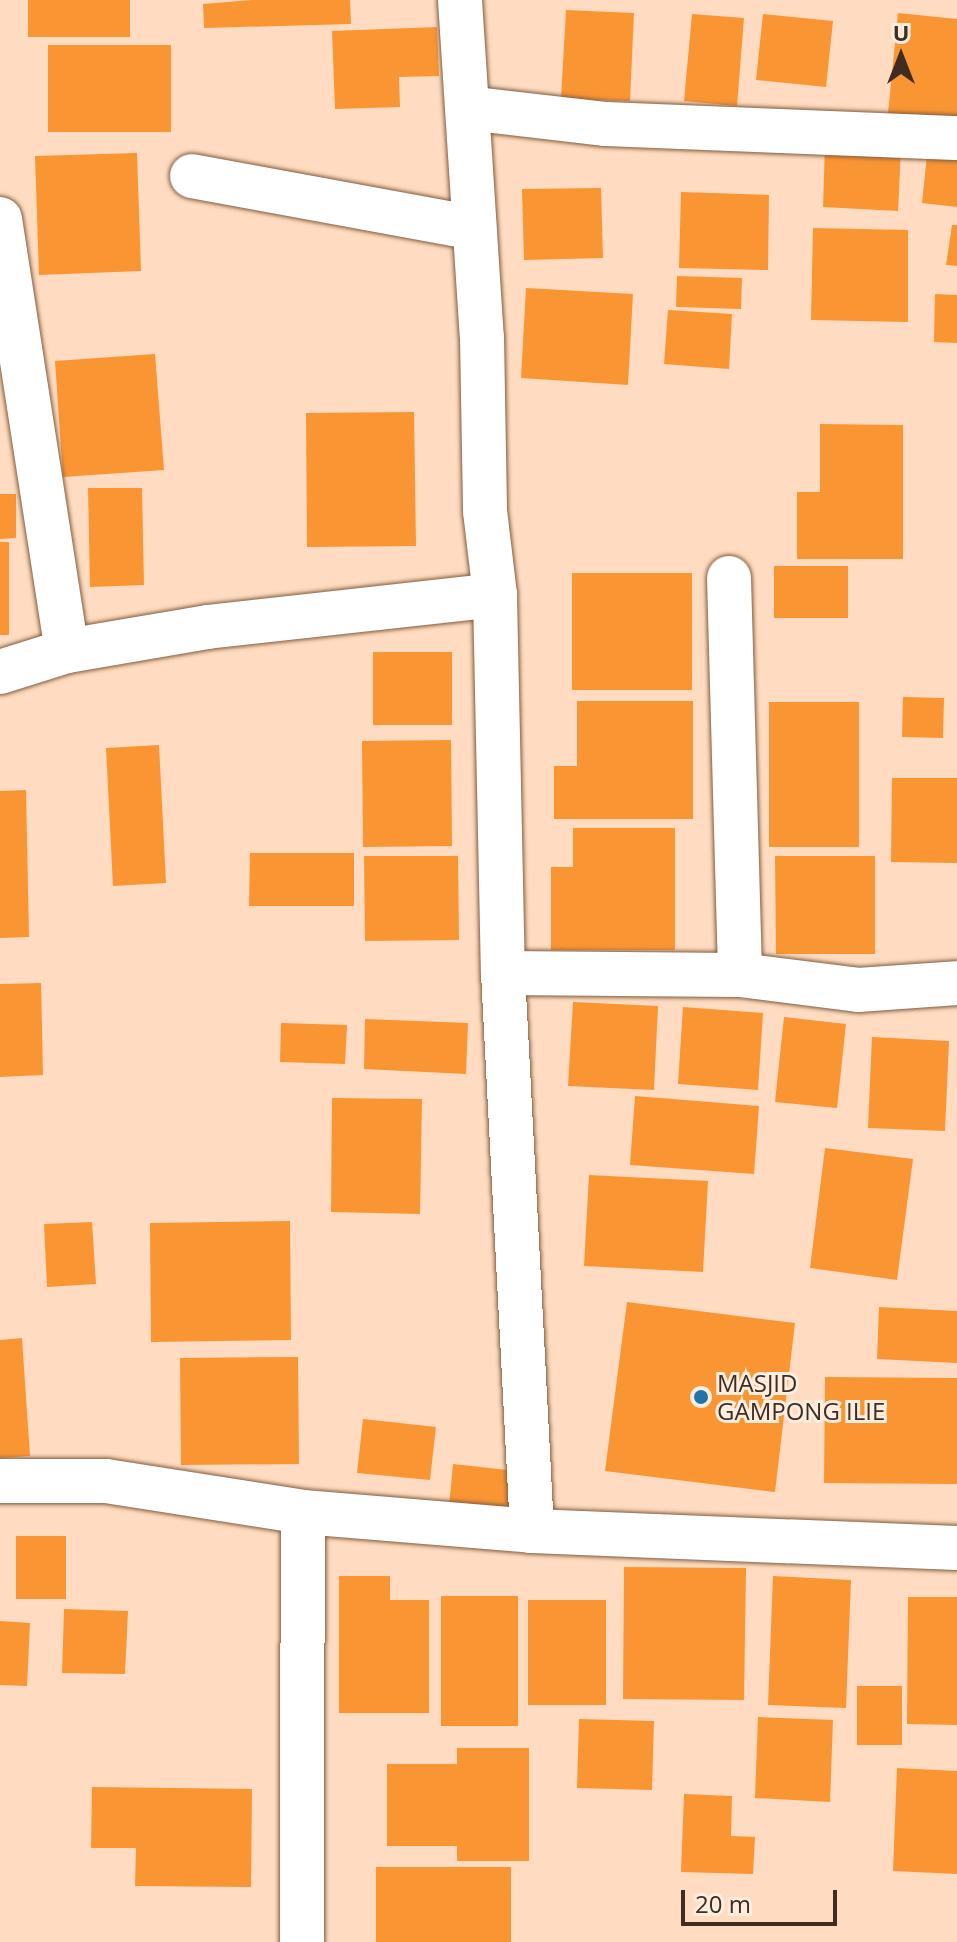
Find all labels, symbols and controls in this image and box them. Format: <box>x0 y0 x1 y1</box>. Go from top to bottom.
north arrow <box>861 16 941 96</box>
text: U <box>893 17 909 47</box>
place label: MASJID GAMPONG ILIE <box>717 1369 885 1425</box>
marker: MASJID GAMPONG ILIE <box>692 1388 710 1406</box>
scale bar <box>685 1874 841 1924</box>
text: 20 m <box>695 1887 751 1920</box>

